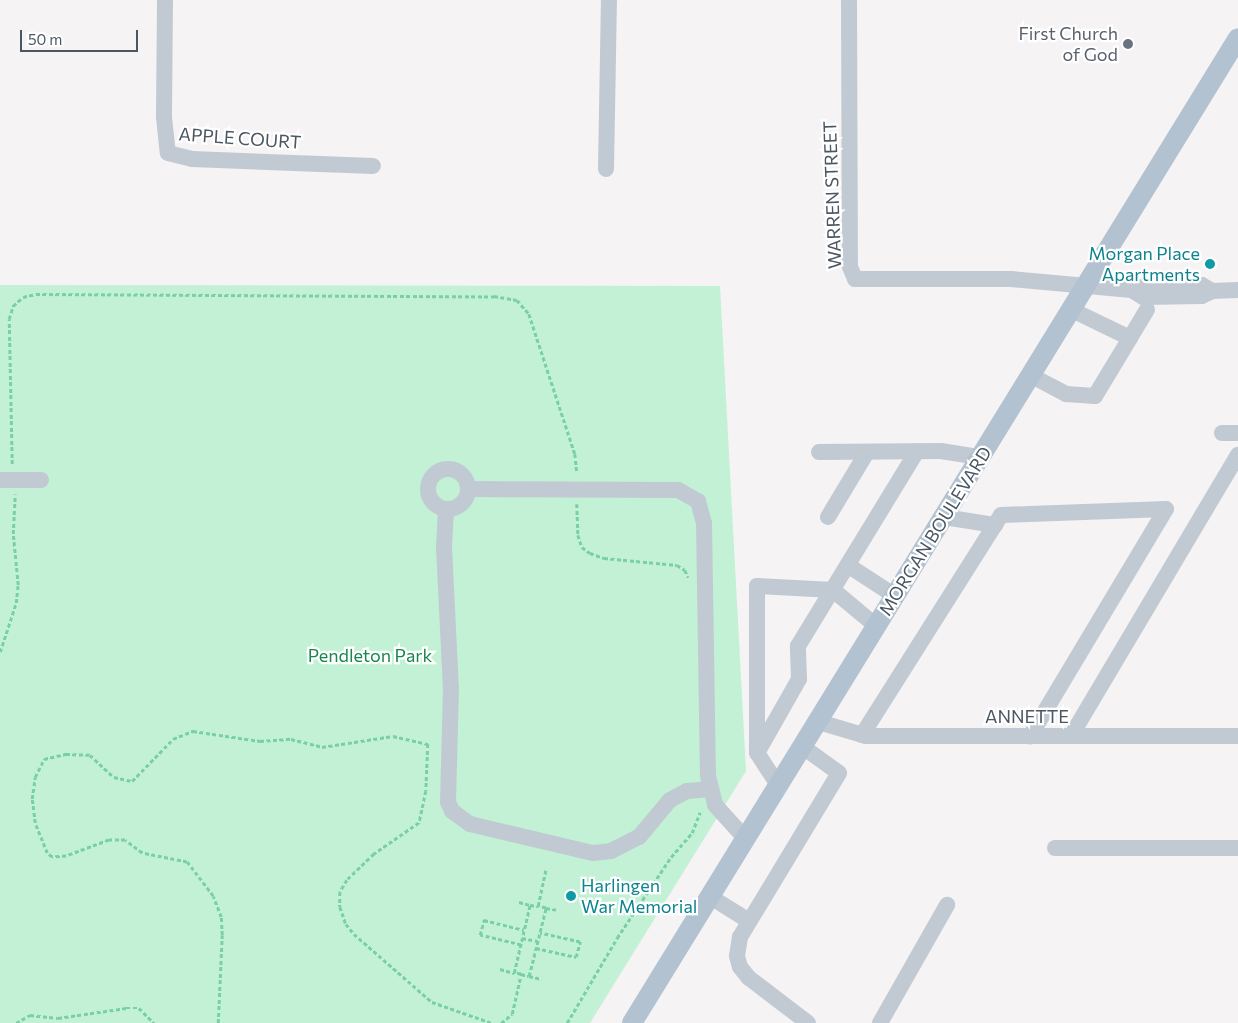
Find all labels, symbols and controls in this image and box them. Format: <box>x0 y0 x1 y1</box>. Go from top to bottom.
scale bar <box>22 20 140 52</box>
place label: First Church of God <box>1018 23 1118 66</box>
text: 50 m <box>28 30 62 48</box>
marker: First Church of God <box>1122 38 1134 50</box>
street label: WARREN STREET <box>819 121 845 269</box>
street label: APPLE COURT <box>178 123 302 153</box>
place label: Morgan Place Apartments <box>1088 243 1200 286</box>
marker: Morgan Place Apartments <box>1204 258 1216 270</box>
street label: MORGAN BOULEVARD <box>874 442 996 620</box>
park label: Pendleton Park <box>308 644 432 666</box>
street label: ANNETTE <box>985 705 1069 727</box>
place label: Harlingen War Memorial <box>581 875 697 918</box>
marker: Harlingen War Memorial <box>565 890 577 902</box>

